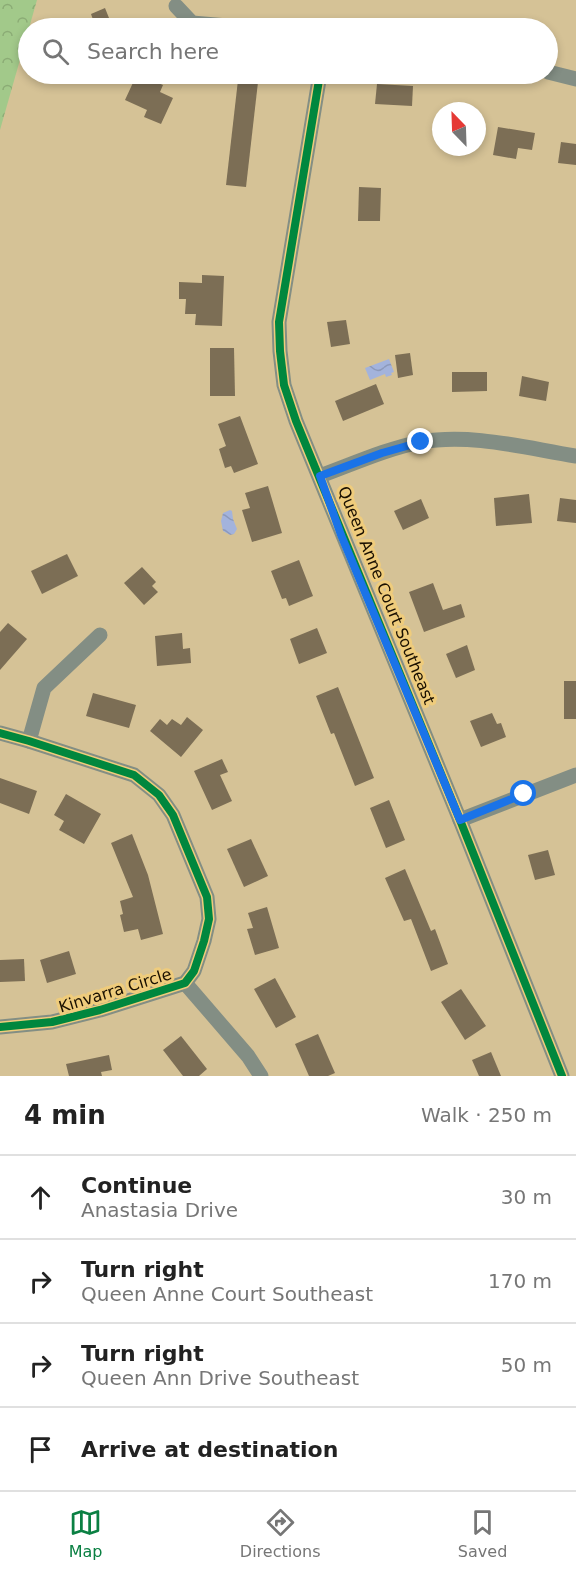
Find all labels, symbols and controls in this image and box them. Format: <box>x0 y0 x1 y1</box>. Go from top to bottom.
search box <box>18 18 558 84</box>
icon: search <box>39 35 72 68</box>
text: Search here <box>87 39 219 64</box>
north arrow <box>432 102 486 156</box>
route end <box>407 428 433 454</box>
street label: Queen Anne Court Southeast <box>334 483 439 707</box>
route start <box>510 780 536 806</box>
street label: Kinvarra Circle <box>56 964 174 1017</box>
text: 4 min <box>24 1100 106 1130</box>
text: Walk · 250 m <box>421 1103 552 1127</box>
text: Continue <box>81 1173 192 1198</box>
icon: ahead <box>24 1181 57 1214</box>
text: 30 m <box>501 1185 552 1209</box>
text: Anastasia Drive <box>81 1198 238 1222</box>
text: Turn right <box>81 1257 204 1282</box>
icon: right <box>24 1265 57 1298</box>
text: 170 m <box>488 1269 552 1293</box>
text: Queen Anne Court Southeast <box>81 1282 373 1306</box>
text: Turn right <box>81 1341 204 1366</box>
icon: right <box>24 1349 57 1382</box>
text: 50 m <box>501 1353 552 1377</box>
text: Queen Ann Drive Southeast <box>81 1366 359 1390</box>
icon: arrive <box>24 1433 57 1466</box>
text: Arrive at destination <box>81 1437 338 1462</box>
tab: Map <box>69 1506 102 1561</box>
tab: Directions <box>240 1506 320 1561</box>
tab: Saved <box>458 1506 507 1561</box>

